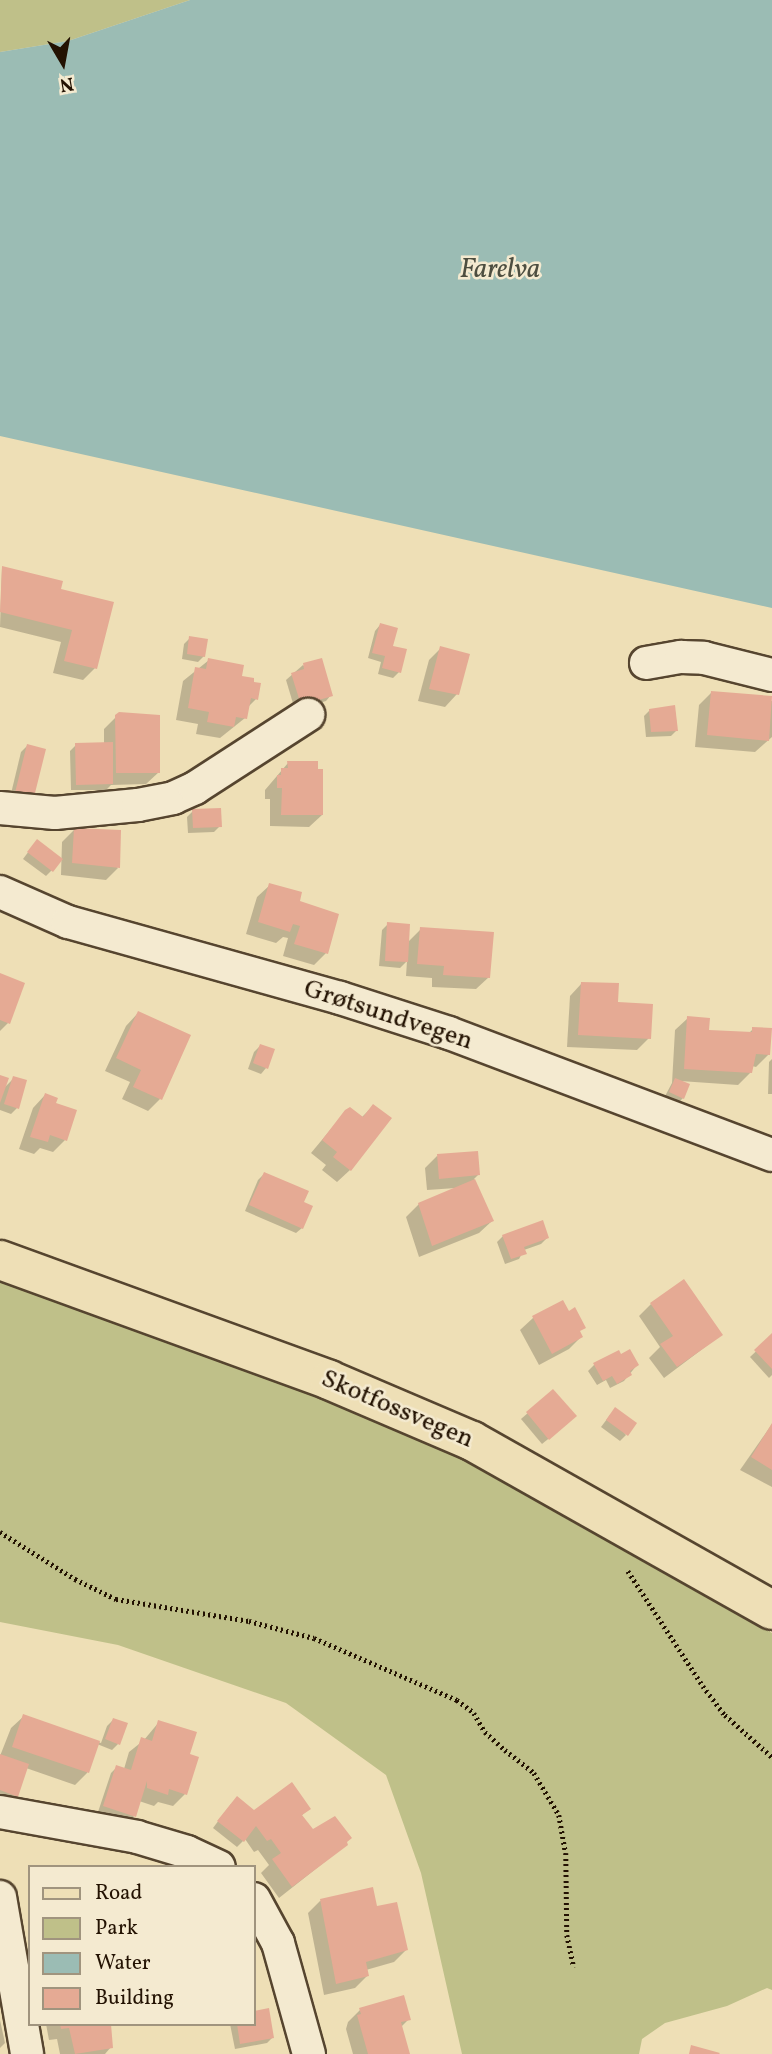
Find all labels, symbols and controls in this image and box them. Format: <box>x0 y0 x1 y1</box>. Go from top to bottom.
north arrow <box>28 28 98 98</box>
text: N <box>58 70 76 98</box>
water label: Farelva <box>460 253 540 287</box>
street label: Grøtsundvegen <box>300 974 476 1058</box>
street label: Skotfossvegen <box>316 1364 478 1456</box>
legend <box>28 1865 256 2026</box>
text: Road <box>95 1879 142 1908</box>
text: Park <box>95 1914 138 1943</box>
text: Water <box>95 1949 151 1978</box>
text: Building <box>95 1984 174 2013</box>

